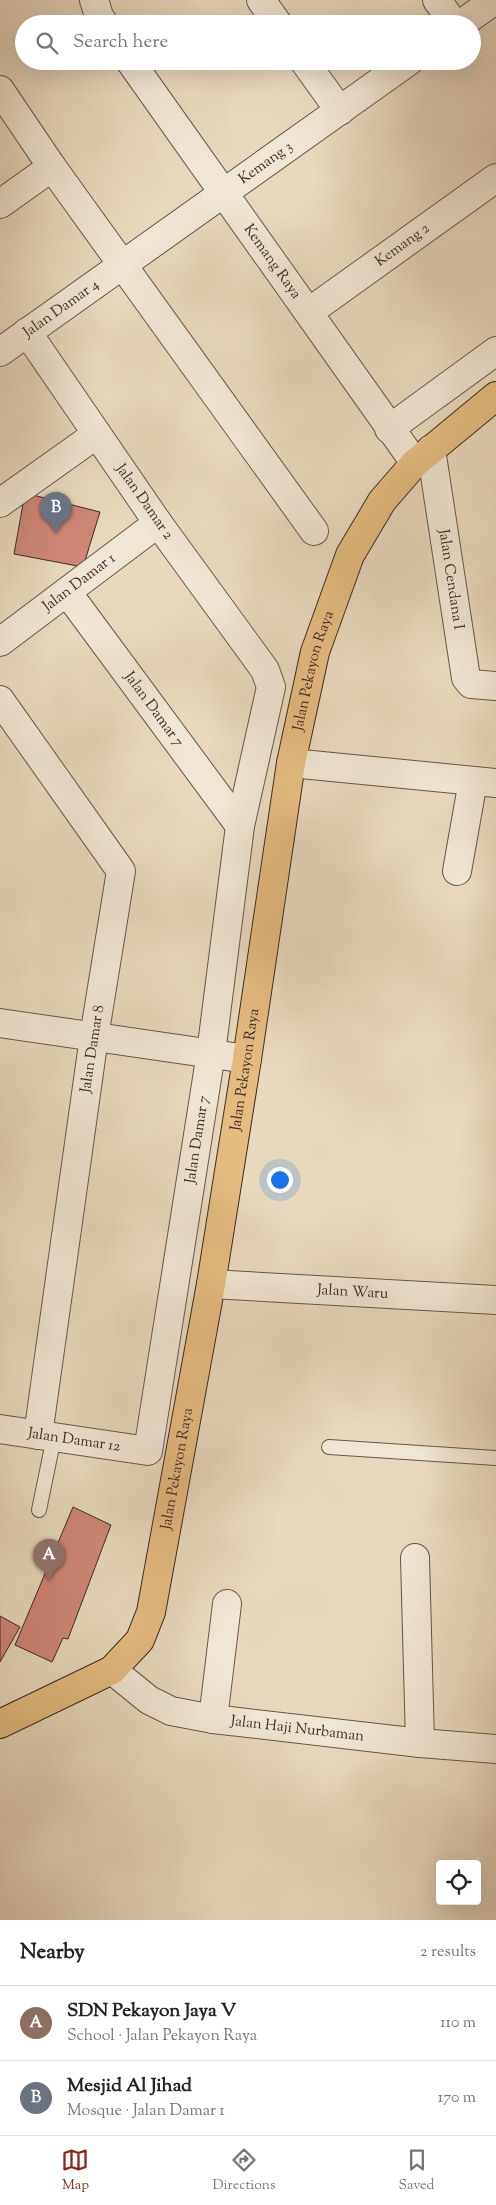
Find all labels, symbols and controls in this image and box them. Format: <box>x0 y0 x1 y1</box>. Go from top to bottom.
search box <box>15 15 481 70</box>
icon: search <box>33 29 61 57</box>
text: Search here <box>73 29 168 56</box>
street label: Kemang 3 <box>234 137 297 189</box>
street label: Kemang 2 <box>371 218 434 272</box>
street label: Kemang Raya <box>238 220 306 304</box>
street label: Jalan Damar 4 <box>18 274 104 343</box>
street label: Jalan Damar 2 <box>110 459 178 544</box>
pin: B <box>40 492 72 533</box>
street label: Jalan Cendana I <box>433 527 469 631</box>
street label: Jalan Damar 1 <box>37 548 120 617</box>
street label: Jalan Pekayon Raya <box>288 608 340 734</box>
street label: Jalan Damar 7 <box>118 667 189 752</box>
street label: Jalan Damar 8 <box>76 1004 110 1095</box>
street label: Jalan Pekayon Raya <box>225 1007 265 1133</box>
street label: Jalan Damar 7 <box>180 1094 215 1186</box>
your location <box>267 1167 293 1193</box>
street label: Jalan Waru <box>316 1279 389 1304</box>
street label: Jalan Pekayon Raya <box>156 1406 199 1532</box>
street label: Jalan Damar 12 <box>25 1423 122 1457</box>
pin: A <box>33 1539 65 1580</box>
street label: Jalan Haji Nurbaman <box>229 1711 365 1747</box>
map controls <box>436 1860 481 1905</box>
button: locate <box>436 1860 481 1905</box>
text: Nearby <box>20 1938 85 1968</box>
text: 2 results <box>420 1941 476 1964</box>
text: SDN Pekayon Jaya V <box>67 1998 236 2025</box>
text: A <box>30 2012 43 2035</box>
text: 110 m <box>440 2012 476 2035</box>
text: School · Jalan Pekayon Raya <box>67 2025 257 2048</box>
text: Mesjid Al Jihad <box>67 2073 192 2100</box>
text: B <box>31 2087 41 2110</box>
text: 170 m <box>438 2087 476 2110</box>
text: Mosque · Jalan Damar 1 <box>67 2100 225 2123</box>
tab: Map <box>61 2146 89 2196</box>
tab: Directions <box>212 2146 276 2196</box>
tab: Saved <box>399 2146 434 2196</box>

